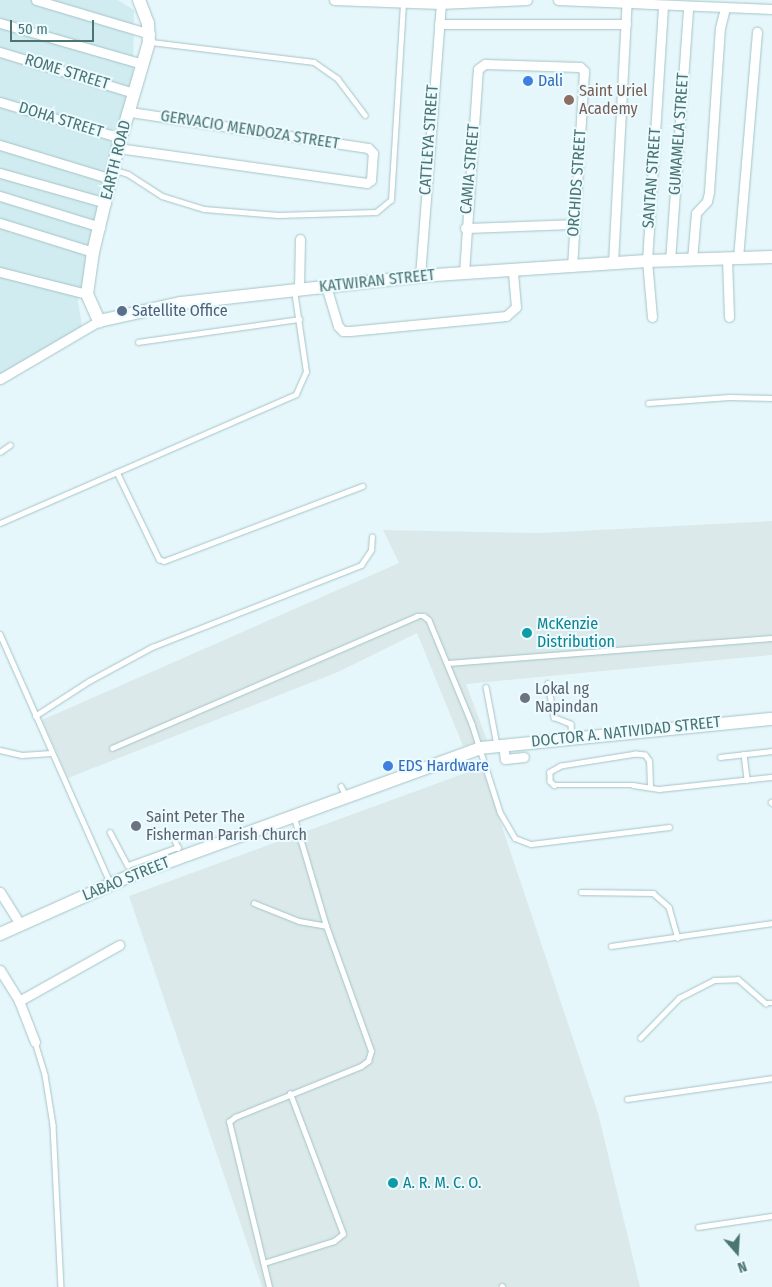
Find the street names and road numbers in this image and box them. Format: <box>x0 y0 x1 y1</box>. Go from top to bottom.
street label: ROME STREET <box>22 50 112 94</box>
street label: GUMAMELA STREET <box>665 72 693 196</box>
street label: CATTLEYA STREET <box>416 84 442 196</box>
street label: DOHA STREET <box>16 98 106 142</box>
street label: GERVACIO MENDOZA STREET <box>159 106 341 154</box>
street label: EARTH ROAD <box>97 118 135 202</box>
street label: CAMIA STREET <box>456 123 484 215</box>
street label: SANTAN STREET <box>639 127 665 229</box>
street label: ORCHIDS STREET <box>564 129 590 237</box>
street label: KATWIRAN STREET <box>318 265 436 297</box>
street label: DOCTOR A. NATIVIDAD STREET <box>530 713 722 751</box>
street label: LABAO STREET <box>80 853 172 905</box>

